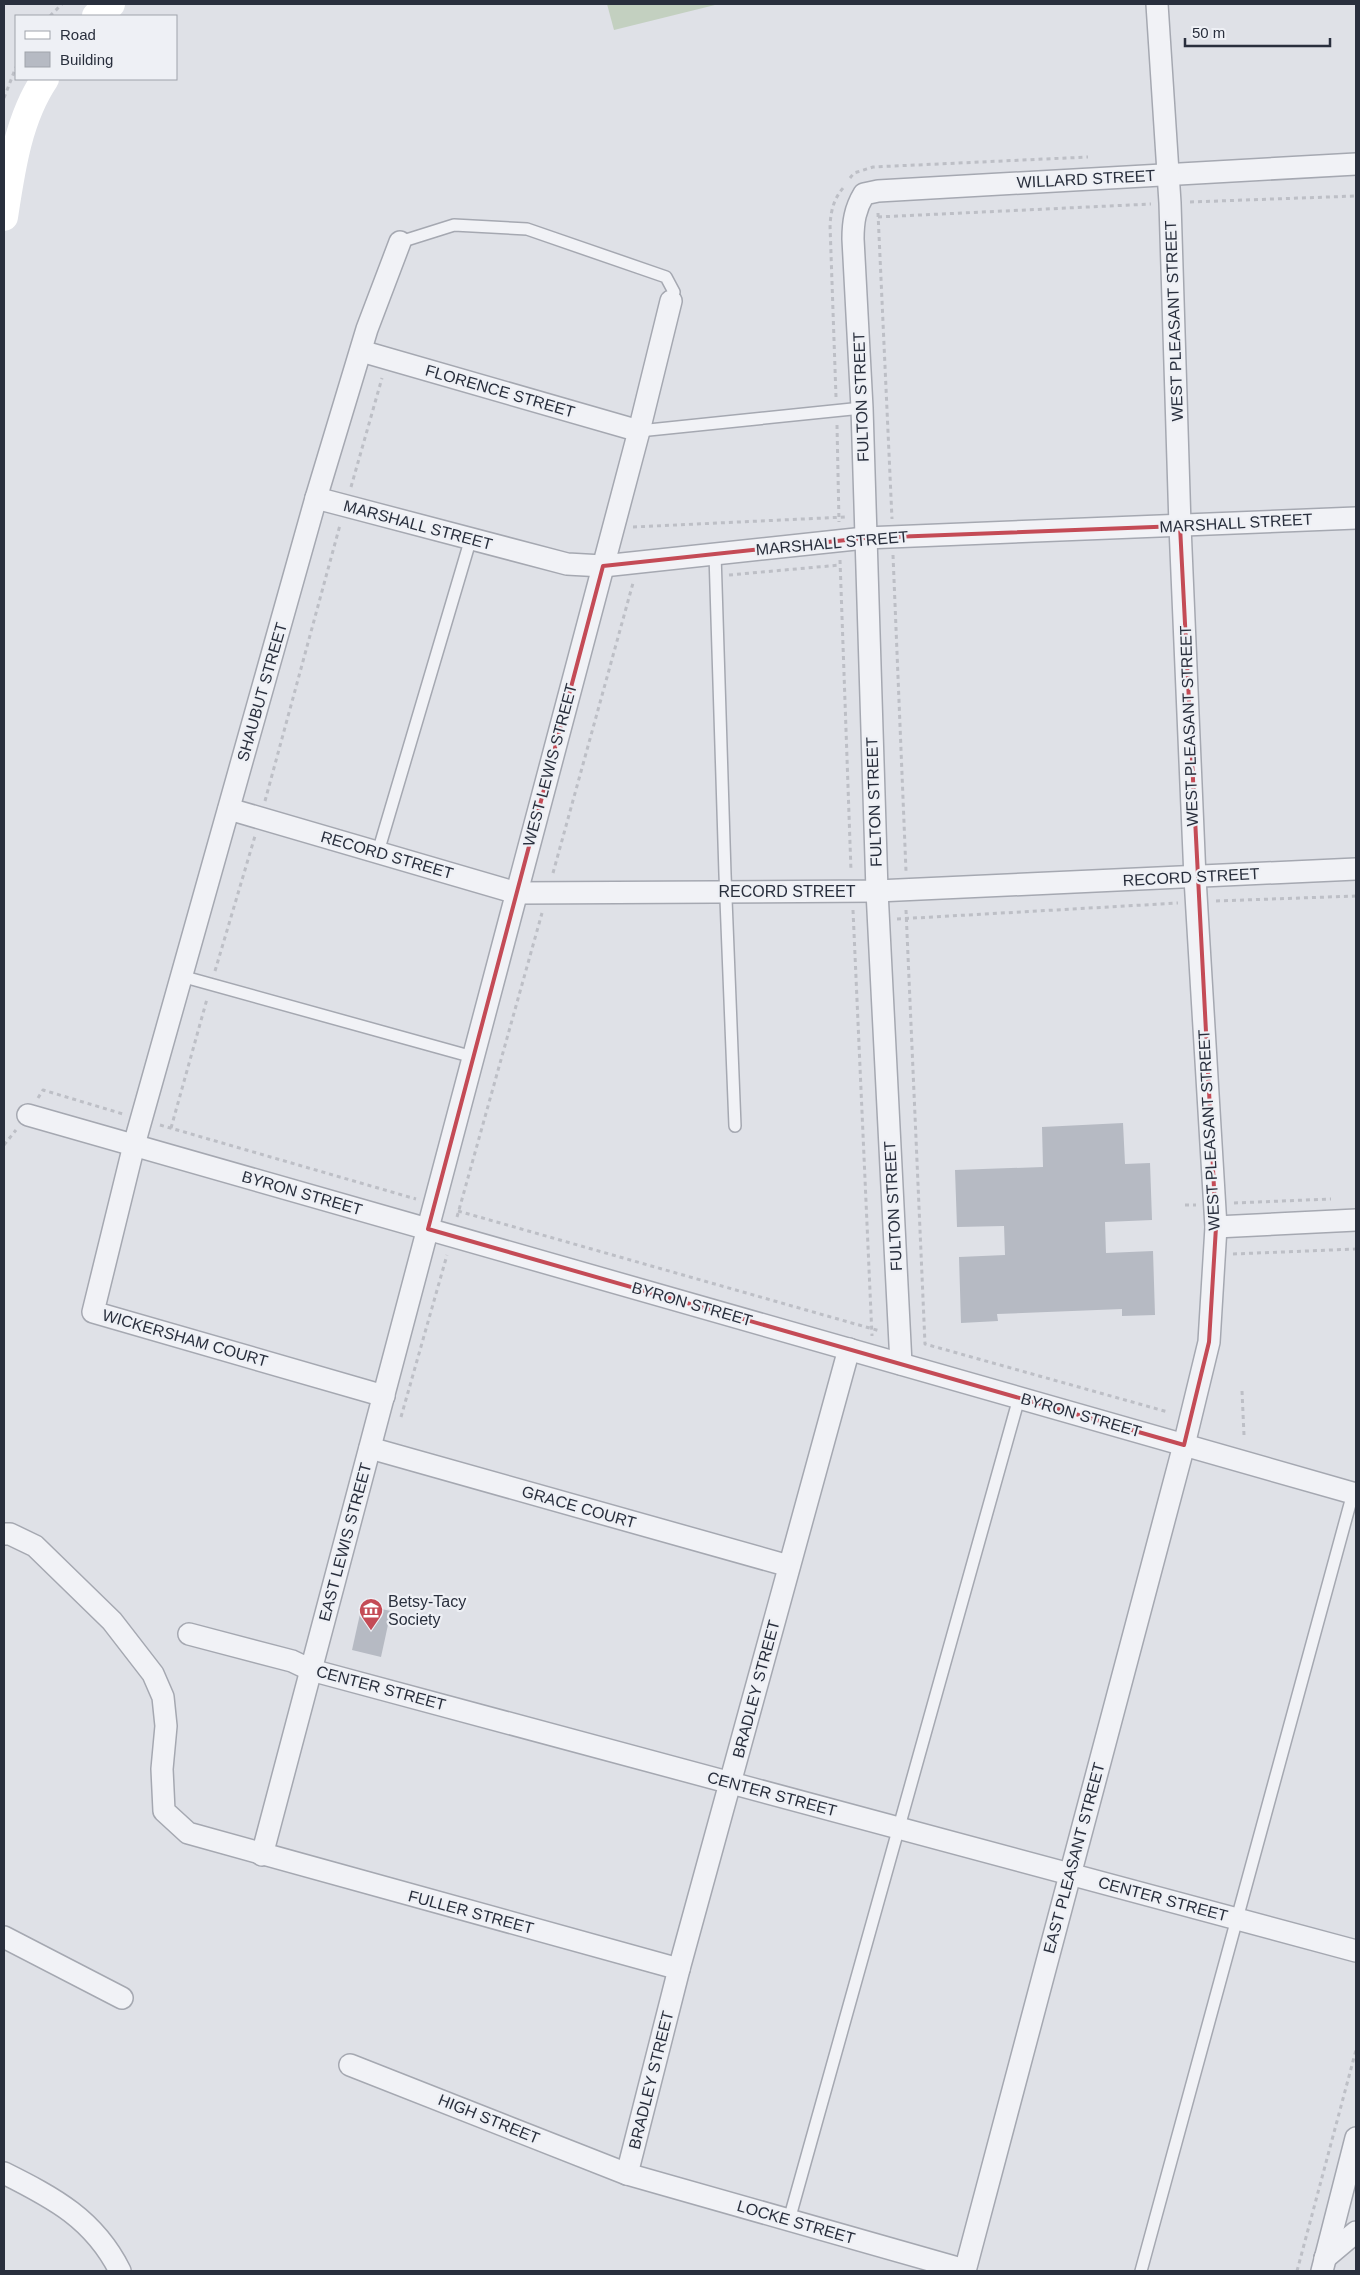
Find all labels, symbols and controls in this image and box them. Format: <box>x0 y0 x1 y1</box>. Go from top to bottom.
legend <box>15 15 178 80</box>
scale bar <box>1185 15 1330 47</box>
text: 50 m <box>1192 24 1225 41</box>
text: Road <box>60 26 96 43</box>
text: Building <box>60 51 113 68</box>
street label: WILLARD STREET <box>1016 167 1156 191</box>
street label: WEST PLEASANT STREET <box>1162 220 1186 422</box>
street label: FULTON STREET <box>850 331 872 462</box>
street label: FLORENCE STREET <box>423 362 577 421</box>
street label: MARSHALL STREET <box>342 497 494 553</box>
street label: MARSHALL STREET <box>1159 510 1313 535</box>
street label: MARSHALL STREET <box>755 528 909 558</box>
street label: SHAUBUT STREET <box>234 620 290 763</box>
street label: WEST PLEASANT STREET <box>1177 625 1201 827</box>
street label: WEST LEWIS STREET <box>520 682 580 848</box>
street label: FULTON STREET <box>863 736 885 867</box>
street label: RECORD STREET <box>319 828 455 882</box>
street label: RECORD STREET <box>1122 865 1260 889</box>
street label: RECORD STREET <box>719 883 856 900</box>
street label: WEST PLEASANT STREET <box>1195 1029 1223 1231</box>
street label: FULTON STREET <box>881 1140 905 1271</box>
street label: BYRON STREET <box>240 1168 364 1218</box>
street label: BYRON STREET <box>630 1279 754 1329</box>
street label: WICKERSHAM COURT <box>100 1306 270 1370</box>
street label: BYRON STREET <box>1019 1390 1143 1440</box>
street label: EAST LEWIS STREET <box>316 1461 374 1623</box>
street label: GRACE COURT <box>520 1483 638 1531</box>
place label: Betsy-Tacy Society <box>388 1593 466 1628</box>
museum icon: Betsy-Tacy Society <box>358 1597 384 1631</box>
street label: BRADLEY STREET <box>729 1618 783 1760</box>
street label: CENTER STREET <box>314 1663 448 1714</box>
street label: EAST PLEASANT STREET <box>1040 1761 1108 1955</box>
street label: CENTER STREET <box>705 1769 839 1820</box>
street label: CENTER STREET <box>1096 1874 1230 1925</box>
street label: FULLER STREET <box>407 1887 536 1937</box>
street label: BRADLEY STREET <box>626 2009 676 2151</box>
street label: HIGH STREET <box>436 2091 542 2147</box>
street label: LOCKE STREET <box>735 2197 857 2247</box>

